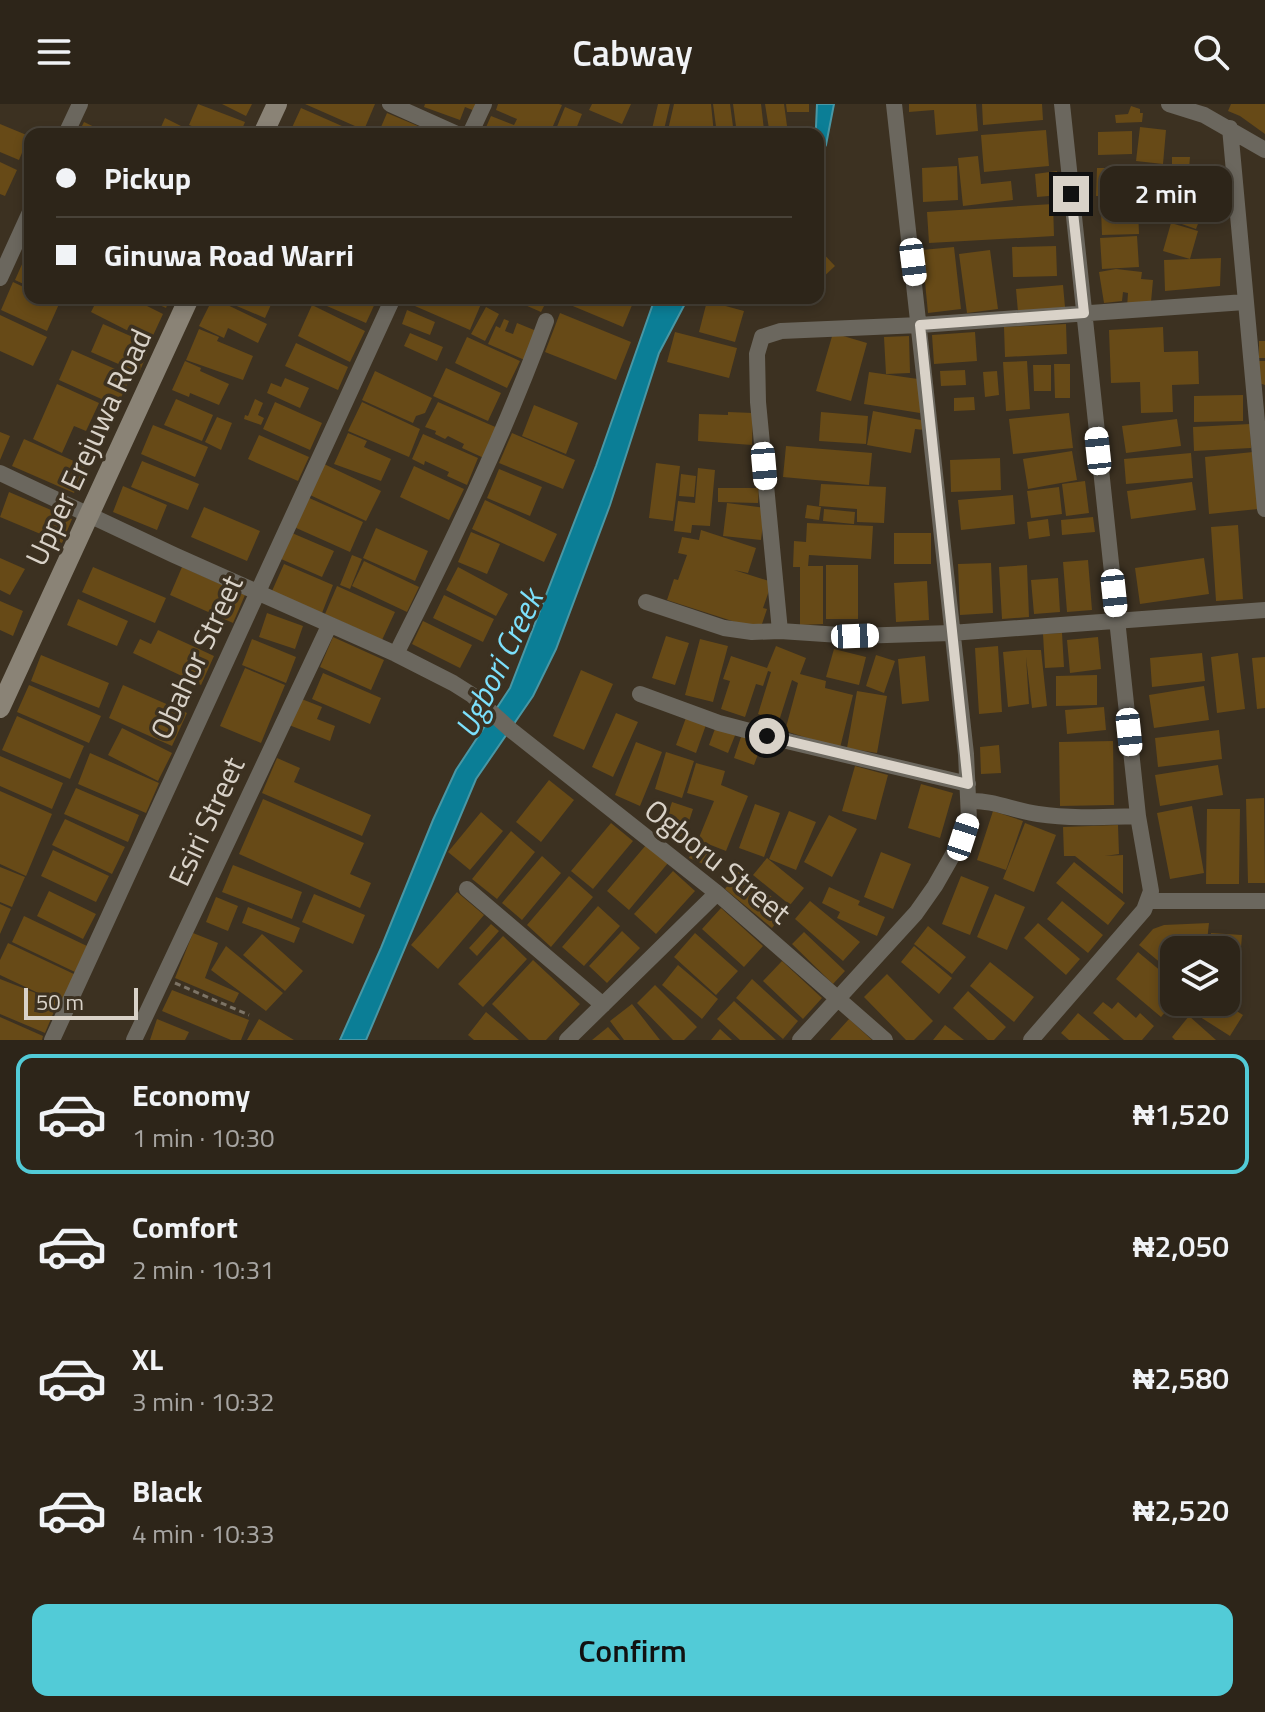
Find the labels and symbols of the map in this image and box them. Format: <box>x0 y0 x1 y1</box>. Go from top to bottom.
callout: 2 min <box>1099 166 1231 222</box>
route end <box>1053 176 1089 212</box>
car <box>898 237 928 287</box>
street label: Upper Erejuwa Road <box>13 321 163 573</box>
car <box>1084 426 1112 476</box>
car <box>750 441 778 491</box>
street label: Obahor Street <box>138 567 254 747</box>
car <box>1100 568 1128 618</box>
water label: Ugbori Creek <box>442 578 556 745</box>
car <box>831 623 879 649</box>
car <box>1115 707 1143 757</box>
route start <box>749 718 785 754</box>
street label: Esiri Street <box>156 748 256 893</box>
street label: Ogboru Street <box>635 787 802 935</box>
car <box>944 810 982 864</box>
scale bar <box>24 984 138 1020</box>

